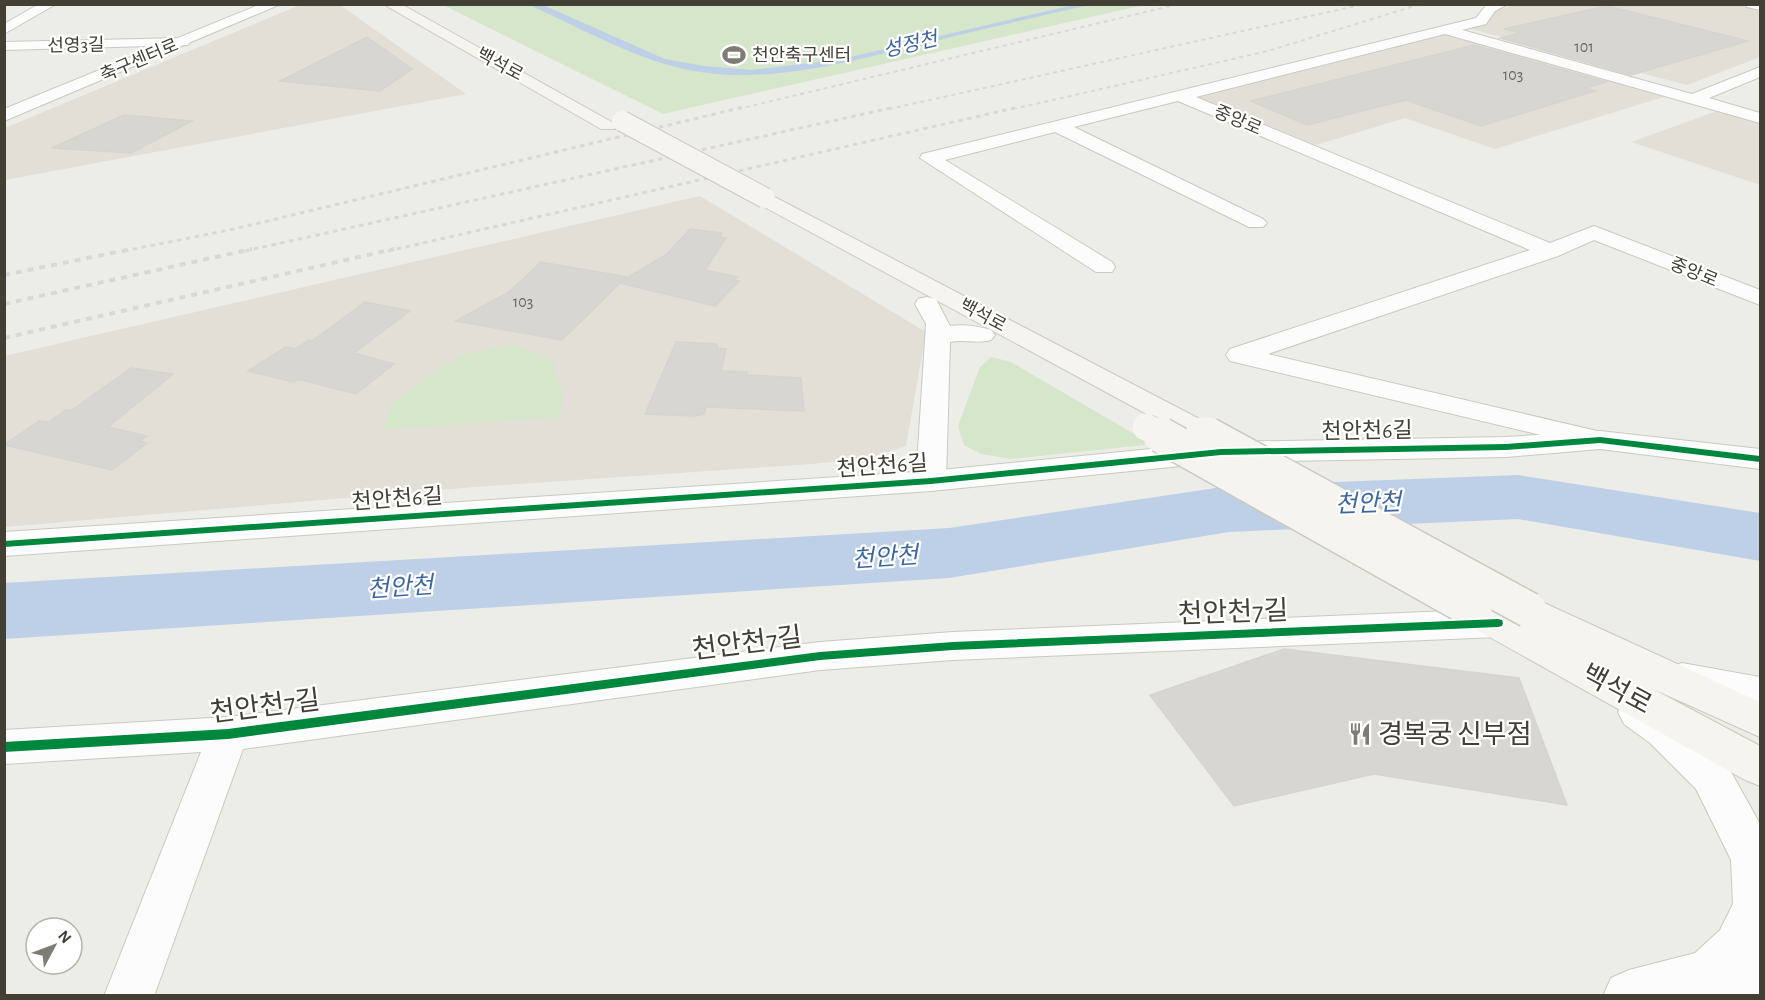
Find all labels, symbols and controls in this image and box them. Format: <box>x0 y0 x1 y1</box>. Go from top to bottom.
water label: 성정천 <box>881 27 942 61</box>
street label: 축구센터로 <box>97 35 181 85</box>
street label: 선영3길 <box>47 36 105 55</box>
house number: 101 <box>1574 39 1594 55</box>
sports icon: 천안축구센터 <box>721 42 747 68</box>
street label: 백석로 <box>473 44 527 84</box>
place label: 천안축구센터 <box>752 45 851 65</box>
house number: 103 <box>1503 67 1523 83</box>
street label: 중앙로 <box>1211 101 1265 139</box>
street label: 중앙로 <box>1667 253 1721 291</box>
house number: 103 <box>513 294 533 310</box>
street label: 백석로 <box>956 295 1010 335</box>
street label: 천안천6길 <box>1321 418 1413 443</box>
street label: 천안천6길 <box>836 451 928 480</box>
street label: 천안천6길 <box>351 484 443 513</box>
water label: 천안천 <box>1334 490 1404 517</box>
water label: 천안천 <box>851 543 922 572</box>
water label: 천안천 <box>366 573 437 602</box>
street label: 천안천7길 <box>1177 596 1289 628</box>
street label: 천안천7길 <box>690 622 804 664</box>
street label: 백석로 <box>1578 659 1656 719</box>
street label: 천안천7길 <box>208 685 322 727</box>
place label: 경복궁 신부점 <box>1378 720 1532 748</box>
restaurant icon: 경복궁 신부점 <box>1347 721 1373 747</box>
north arrow <box>24 916 84 976</box>
text: N <box>55 927 74 946</box>

